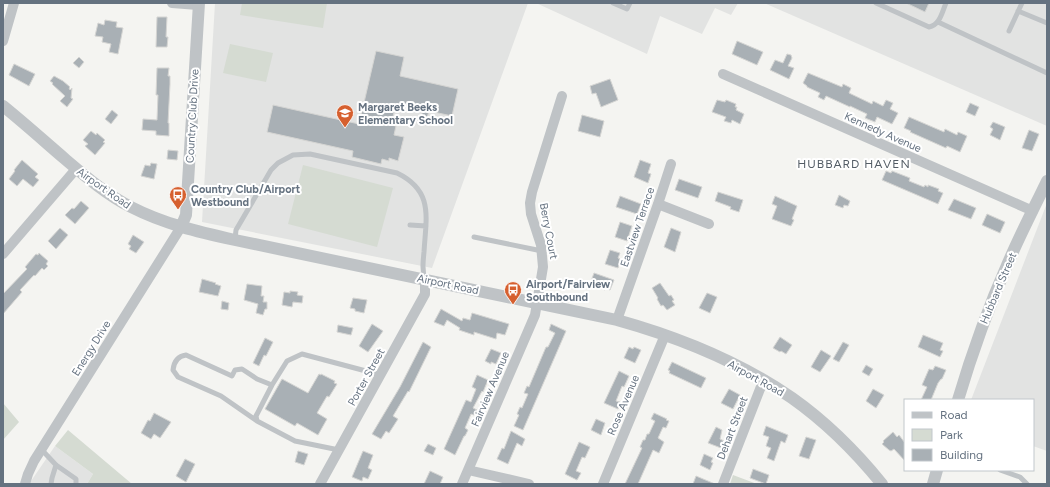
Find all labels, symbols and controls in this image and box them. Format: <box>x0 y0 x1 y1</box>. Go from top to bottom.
street label: Country Club Drive <box>184 69 201 163</box>
place label: Margaret Beeks Elementary School <box>358 101 453 127</box>
school or university icon: Margaret Beeks Elementary School <box>335 103 355 128</box>
street label: Kennedy Avenue <box>842 110 923 155</box>
district label: HUBBARD HAVEN <box>797 157 911 171</box>
street label: Airport Road <box>74 165 133 212</box>
place label: Country Club/Airport Westbound <box>191 183 301 209</box>
bus stop icon: Country Club/Airport Westbound <box>168 185 188 210</box>
street label: Eastview Terrace <box>618 186 657 269</box>
street label: Berry Court <box>537 202 560 260</box>
street label: Hubbard Street <box>978 250 1019 326</box>
street label: Airport Road <box>416 272 480 297</box>
place label: Airport/Fairview Southbound <box>526 278 611 304</box>
bus stop icon: Airport/Fairview Southbound <box>503 280 523 305</box>
street label: Energy Drive <box>69 318 114 378</box>
street label: Porter Street <box>345 346 388 408</box>
street label: Fairview Avenue <box>469 350 512 429</box>
street label: Airport Road <box>725 358 786 399</box>
street label: Rose Avenue <box>605 373 642 437</box>
street label: Dehart Street <box>714 395 750 462</box>
legend <box>904 399 1034 471</box>
text: Road <box>940 408 968 422</box>
text: Park <box>940 428 963 442</box>
text: Building <box>940 448 983 462</box>

